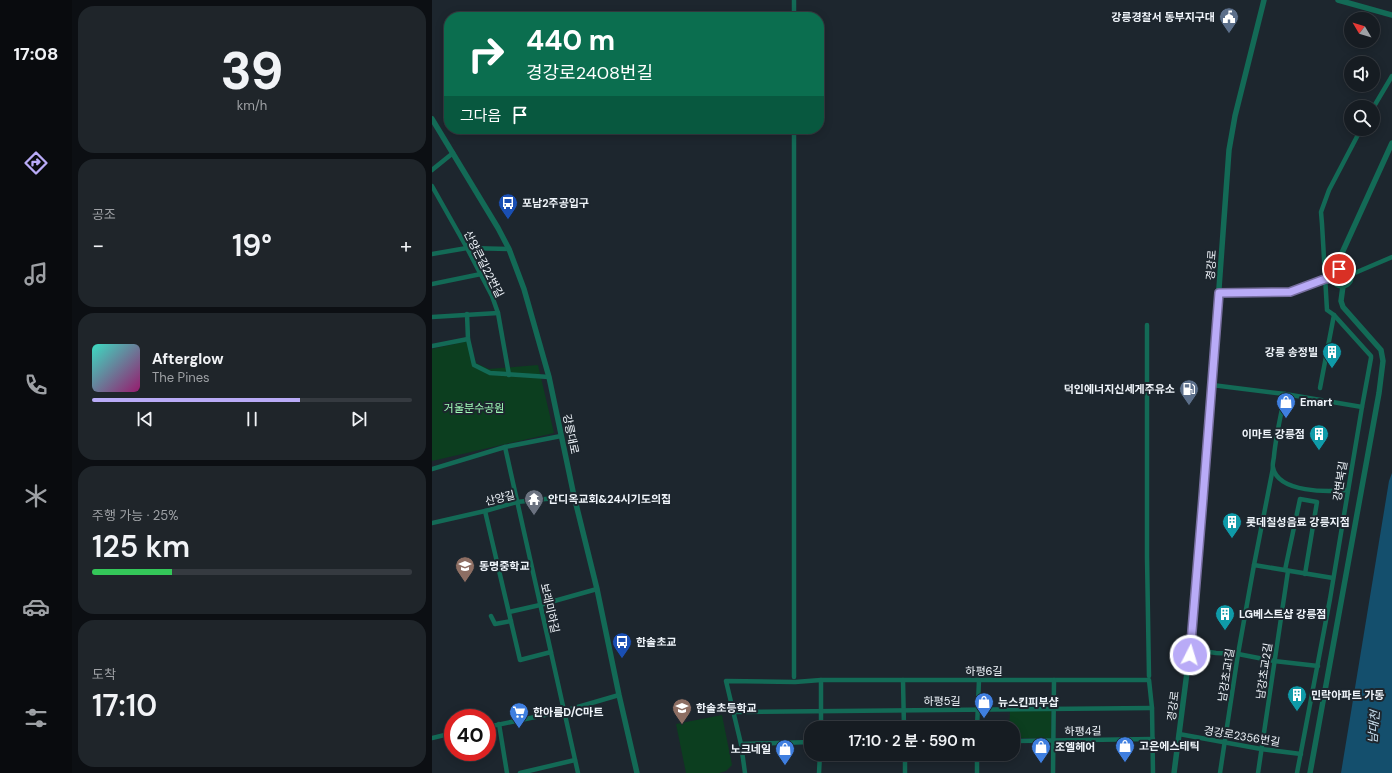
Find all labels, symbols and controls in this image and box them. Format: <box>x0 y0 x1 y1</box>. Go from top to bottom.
public building icon: 강릉경찰서 동부지구대 <box>1218 6 1240 34</box>
place label: 강릉경찰서 동부지구대 <box>1111 10 1215 24</box>
north arrow <box>1344 12 1380 48</box>
map controls <box>1344 12 1380 136</box>
text: 440 m <box>526 22 615 59</box>
icon: right <box>460 28 512 80</box>
text: 39 <box>220 37 284 105</box>
text: 17:08 <box>14 42 58 66</box>
button: sound <box>1344 56 1380 92</box>
text: 경강로2408번길 <box>526 61 653 85</box>
text: km/h <box>237 97 267 114</box>
button: search <box>1344 100 1380 136</box>
icon: arrive <box>509 104 531 126</box>
text: 그다음 <box>460 106 501 126</box>
icon: directions <box>22 149 50 177</box>
bus stop icon: 포남2주공입구 <box>497 192 519 220</box>
place label: 포남2주공입구 <box>522 196 589 210</box>
text: 공조 <box>92 206 116 223</box>
text: 19° <box>232 226 272 265</box>
street label: 산양큰길22번길 <box>461 228 507 300</box>
text: − <box>92 231 104 260</box>
text: + <box>400 231 412 260</box>
street label: 경강로 <box>1203 249 1219 281</box>
pin <box>1322 252 1356 286</box>
icon: arrive <box>1328 258 1350 280</box>
icon: music <box>22 260 50 288</box>
building icon: 강릉 송정빌 <box>1321 341 1343 369</box>
place label: 강릉 송정빌 <box>1265 345 1318 359</box>
text: Afterglow <box>152 349 224 369</box>
text: The Pines <box>152 369 210 386</box>
icon: phone <box>22 371 50 399</box>
fuel station icon: 덕인에너지신세게주유소 <box>1178 378 1200 406</box>
place label: 덕인에너지신세게주유소 <box>1064 382 1175 396</box>
shop icon: Emart <box>1275 391 1297 419</box>
place label: Emart <box>1300 395 1333 409</box>
park label: 거울분수공원 <box>444 401 504 415</box>
icon: previous <box>134 408 156 430</box>
icon: pause <box>241 408 263 430</box>
icon: next <box>348 408 370 430</box>
street label: 강릉대로 <box>560 413 582 455</box>
building icon: 이마트 강릉점 <box>1308 423 1330 451</box>
place label: 이마트 강릉점 <box>1242 427 1305 441</box>
street label: 강변북길 <box>1330 460 1350 502</box>
icon: climate <box>22 482 50 510</box>
street label: 산양길 <box>484 488 516 508</box>
temple icon: 안디옥교회&24시기도의집 <box>523 488 545 516</box>
place label: 안디옥교회&24시기도의집 <box>548 492 671 506</box>
text: 주행 가능 · 25% <box>92 507 178 524</box>
building icon: 롯데칠성음료 강릉지점 <box>1221 511 1243 539</box>
place label: 롯데칠성음료 강릉지점 <box>1246 515 1350 529</box>
text: 125 km <box>92 527 190 566</box>
school or university icon: 동명중학교 <box>454 555 476 583</box>
place label: 동명중학교 <box>479 559 530 573</box>
street label: 보래미하길 <box>537 582 563 634</box>
icon: car <box>22 593 50 621</box>
building icon: LG베스트샵 강릉점 <box>1214 603 1236 631</box>
place label: LG베스트샵 강릉점 <box>1239 607 1326 621</box>
bus stop icon: 한솔초교 <box>611 631 633 659</box>
position arrow <box>1169 634 1211 676</box>
place label: 한솔초교 <box>636 635 676 649</box>
street label: 남강초교2길 <box>1253 642 1275 700</box>
street label: 남강초교1길 <box>1215 647 1237 703</box>
street label: 하평6길 <box>965 664 1003 678</box>
text: 도착 <box>92 666 116 683</box>
building icon: 민락아파트 가동 <box>1286 684 1308 712</box>
text: 17:10 <box>92 686 157 725</box>
place label: 민락아파트 가동 <box>1311 688 1384 702</box>
street label: 경강로 <box>1164 690 1182 722</box>
shop icon: 뉴스킨피부샵 <box>973 691 995 719</box>
street label: 하평5길 <box>923 694 961 708</box>
place label: 뉴스킨피부샵 <box>998 695 1059 709</box>
school or university icon: 한솔초등학교 <box>671 697 693 725</box>
supermarket icon: 한아름D/C마트 <box>508 701 530 729</box>
place label: 한솔초등학교 <box>696 701 757 715</box>
icon: filters <box>22 704 50 732</box>
place label: 한아름D/C마트 <box>533 705 603 719</box>
water label: 남대천 <box>1365 708 1383 744</box>
speed limit sign: 40 <box>444 709 496 761</box>
street label: 경강로2356번길 <box>1203 723 1281 749</box>
street label: 하평4길 <box>1064 724 1102 738</box>
text: 17:10 · 2 분 · 590 m <box>849 731 975 751</box>
shop icon: 고은에스테틱 <box>1114 735 1136 763</box>
shop icon: 조엘헤어 <box>1030 736 1052 764</box>
shop icon: 노크네일 <box>774 738 796 766</box>
place label: 고은에스테틱 <box>1139 739 1200 753</box>
place label: 조엘헤어 <box>1055 740 1095 754</box>
place label: 노크네일 <box>731 742 771 756</box>

